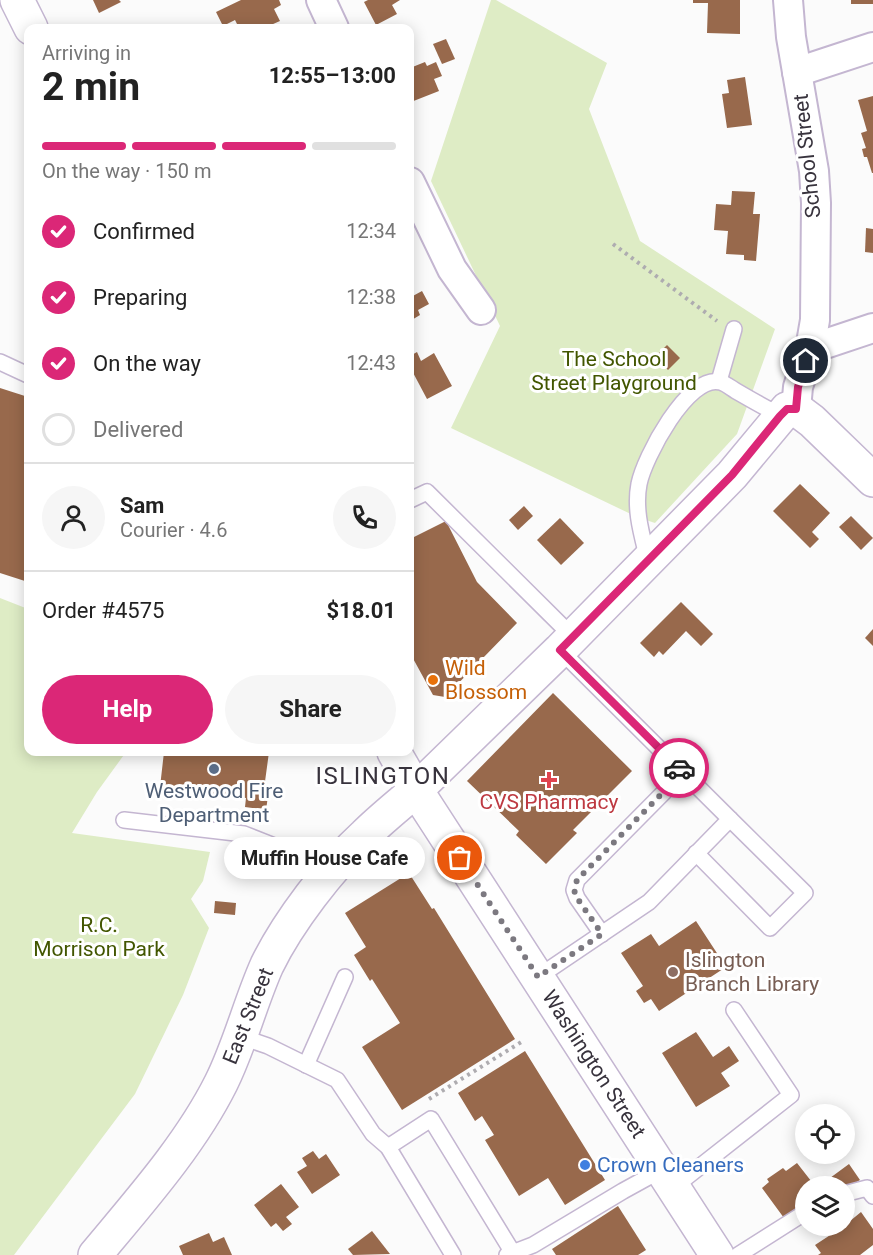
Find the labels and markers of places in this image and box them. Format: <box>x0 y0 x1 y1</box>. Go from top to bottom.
pin <box>780 335 831 386</box>
place label: Wild Blossom <box>445 656 527 704</box>
marker: Wild Blossom <box>426 673 440 687</box>
marker: Westwood Fire Department <box>207 762 221 776</box>
marker: CVS Pharmacy <box>542 773 556 787</box>
place label: Westwood Fire Department <box>145 779 283 827</box>
place label: CVS Pharmacy <box>480 790 618 814</box>
pin <box>434 832 485 883</box>
callout: Muffin House Cafe <box>223 837 424 879</box>
place label: Islington Branch Library <box>685 948 819 996</box>
marker: Islington Branch Library <box>666 965 680 979</box>
place label: Crown Cleaners <box>597 1153 744 1177</box>
marker: Crown Cleaners <box>578 1158 592 1172</box>

